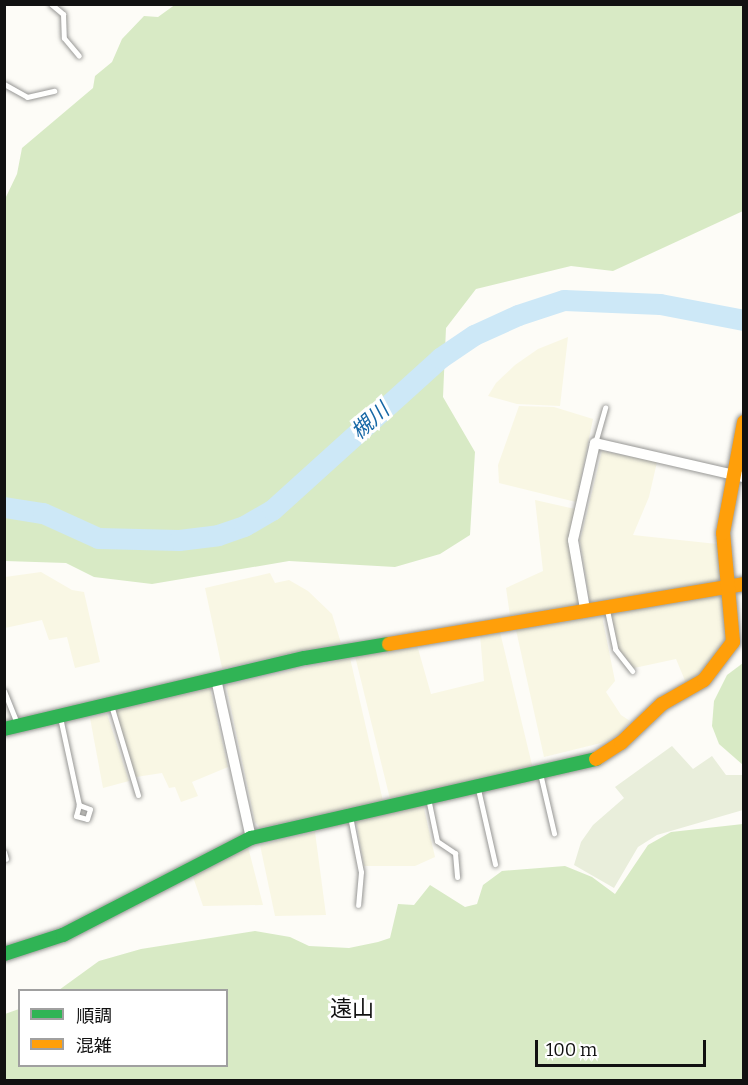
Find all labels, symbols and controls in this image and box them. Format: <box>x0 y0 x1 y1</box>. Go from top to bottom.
water label: 槻川 <box>346 398 394 444</box>
legend <box>18 989 228 1067</box>
district label: 遠山 <box>330 996 374 1022</box>
text: 順調 <box>76 1005 112 1027</box>
scale bar <box>538 1028 709 1066</box>
text: 混雑 <box>76 1035 112 1057</box>
text: 100 m <box>546 1039 597 1061</box>

